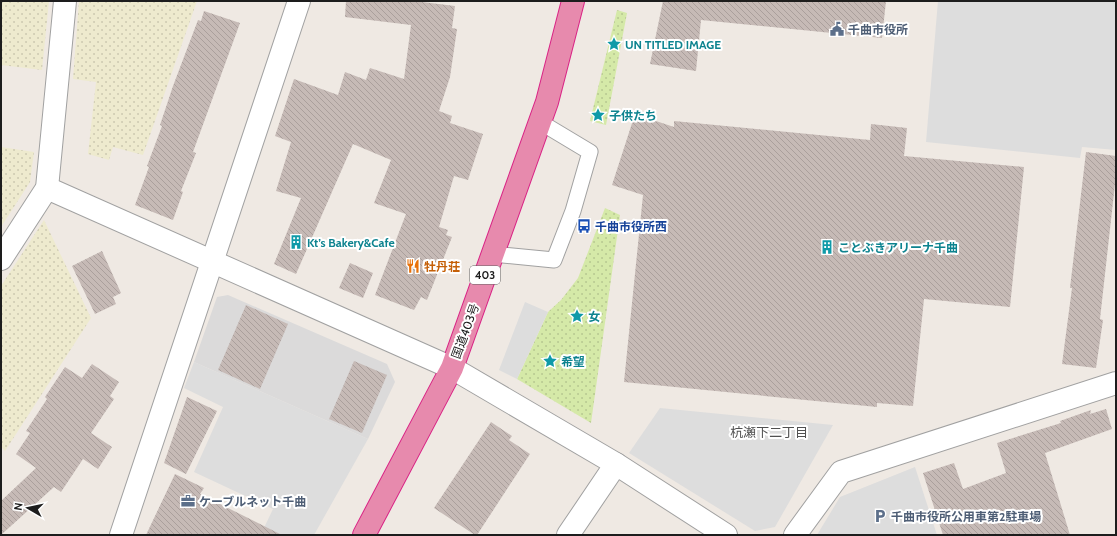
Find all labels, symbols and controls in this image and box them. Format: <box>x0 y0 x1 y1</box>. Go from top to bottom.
public building icon: 千曲市役所 <box>829 21 845 37</box>
place label: 千曲市役所 <box>848 22 908 37</box>
place icon: UN TITLED IMAGE <box>606 36 622 52</box>
place label: UN TITLED IMAGE <box>625 37 721 52</box>
place icon: 子供たち <box>590 107 606 123</box>
place label: 子供たち <box>609 108 657 123</box>
bus stop icon: 千曲市役所西 <box>576 218 592 234</box>
place label: 千曲市役所西 <box>595 219 667 234</box>
building icon: Kt’s Bakery&Cafe <box>288 234 304 250</box>
place label: Kt’s Bakery&Cafe <box>307 235 395 250</box>
building icon: ことぶきアリーナ千曲 <box>819 239 835 255</box>
place label: ことぶきアリーナ千曲 <box>838 240 958 255</box>
restaurant icon: 牡丹荘 <box>405 258 421 274</box>
place label: 牡丹荘 <box>424 259 460 274</box>
road number: 403 <box>470 266 500 284</box>
street label: 国道403号 <box>448 301 482 361</box>
place icon: 女 <box>569 308 585 324</box>
place label: 女 <box>588 309 600 324</box>
place icon: 希望 <box>542 353 558 369</box>
place label: 希望 <box>561 354 585 369</box>
district label: 杭瀬下二丁目 <box>730 424 808 440</box>
north arrow <box>8 488 48 528</box>
office icon: ケーブルネット千曲 <box>180 493 196 509</box>
place label: ケーブルネット千曲 <box>199 494 306 509</box>
text: N <box>11 501 26 511</box>
parking icon: 千曲市役所公用車第2駐車場 <box>872 508 888 524</box>
place label: 千曲市役所公用車第2駐車場 <box>891 509 1041 524</box>

